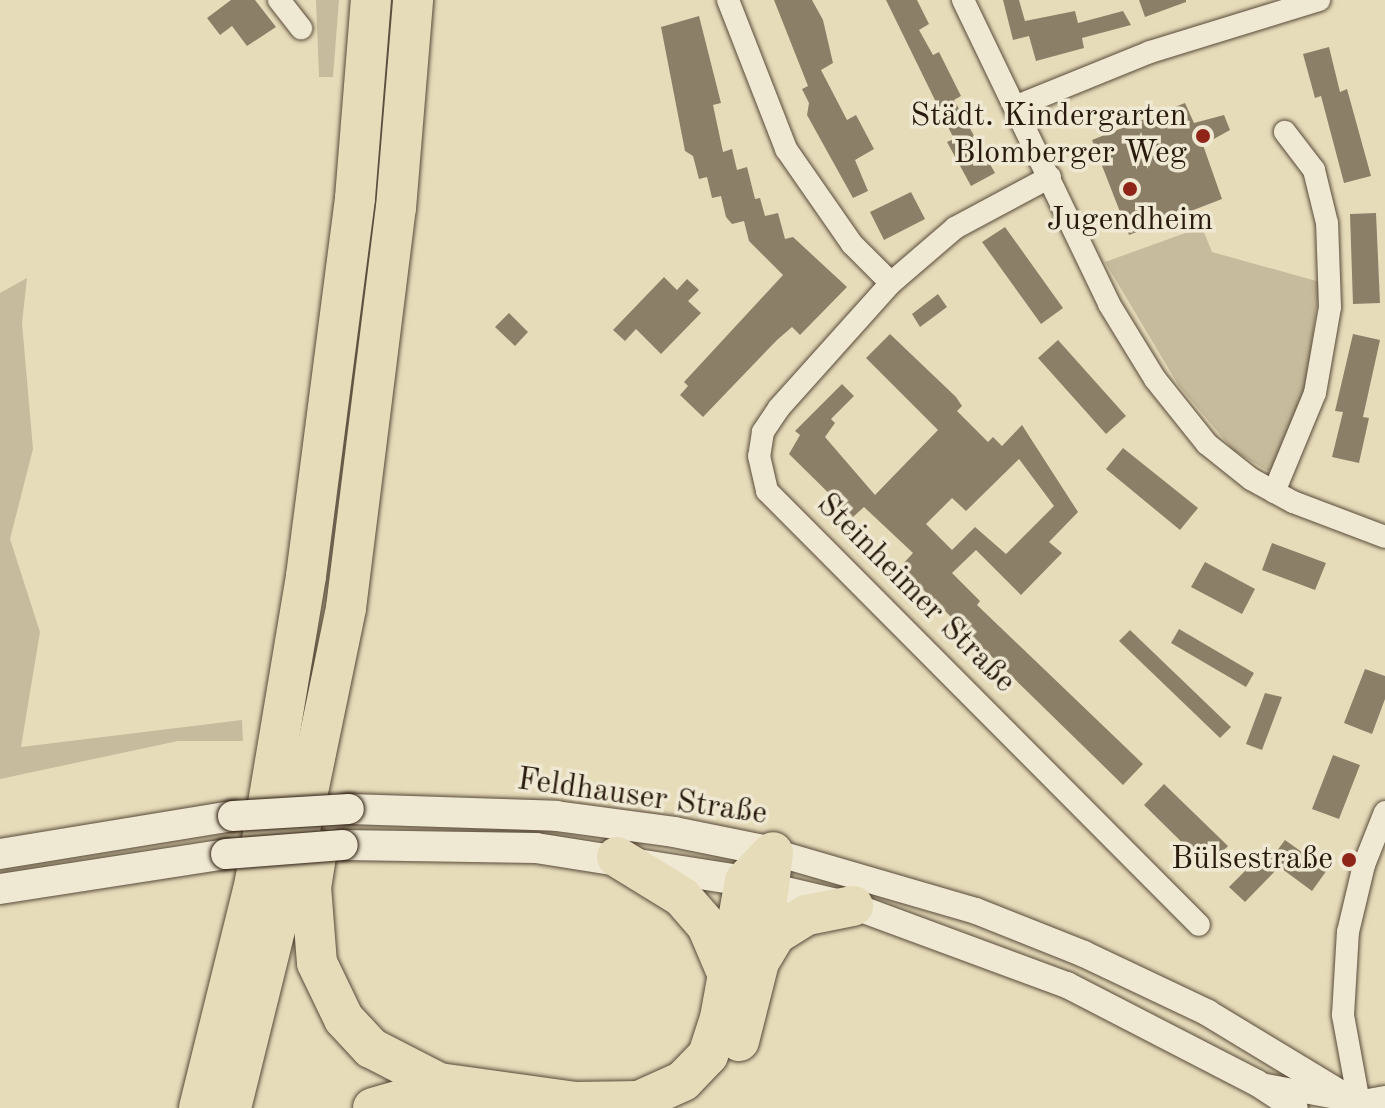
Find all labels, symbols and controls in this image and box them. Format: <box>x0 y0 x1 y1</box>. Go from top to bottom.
place label: Städt. Kindergarten Blomberger Weg <box>910 99 1187 174</box>
marker: Städt. Kindergarten Blomberger Weg <box>1194 127 1212 145</box>
marker: Jugendheim <box>1121 180 1139 198</box>
place label: Jugendheim <box>1047 202 1213 240</box>
street label: Steinheimer Straße <box>807 486 1023 702</box>
street label: Feldhauser Straße <box>515 761 769 835</box>
place label: Bülsestraße <box>1171 841 1333 879</box>
marker: Bülsestraße <box>1340 851 1358 869</box>

